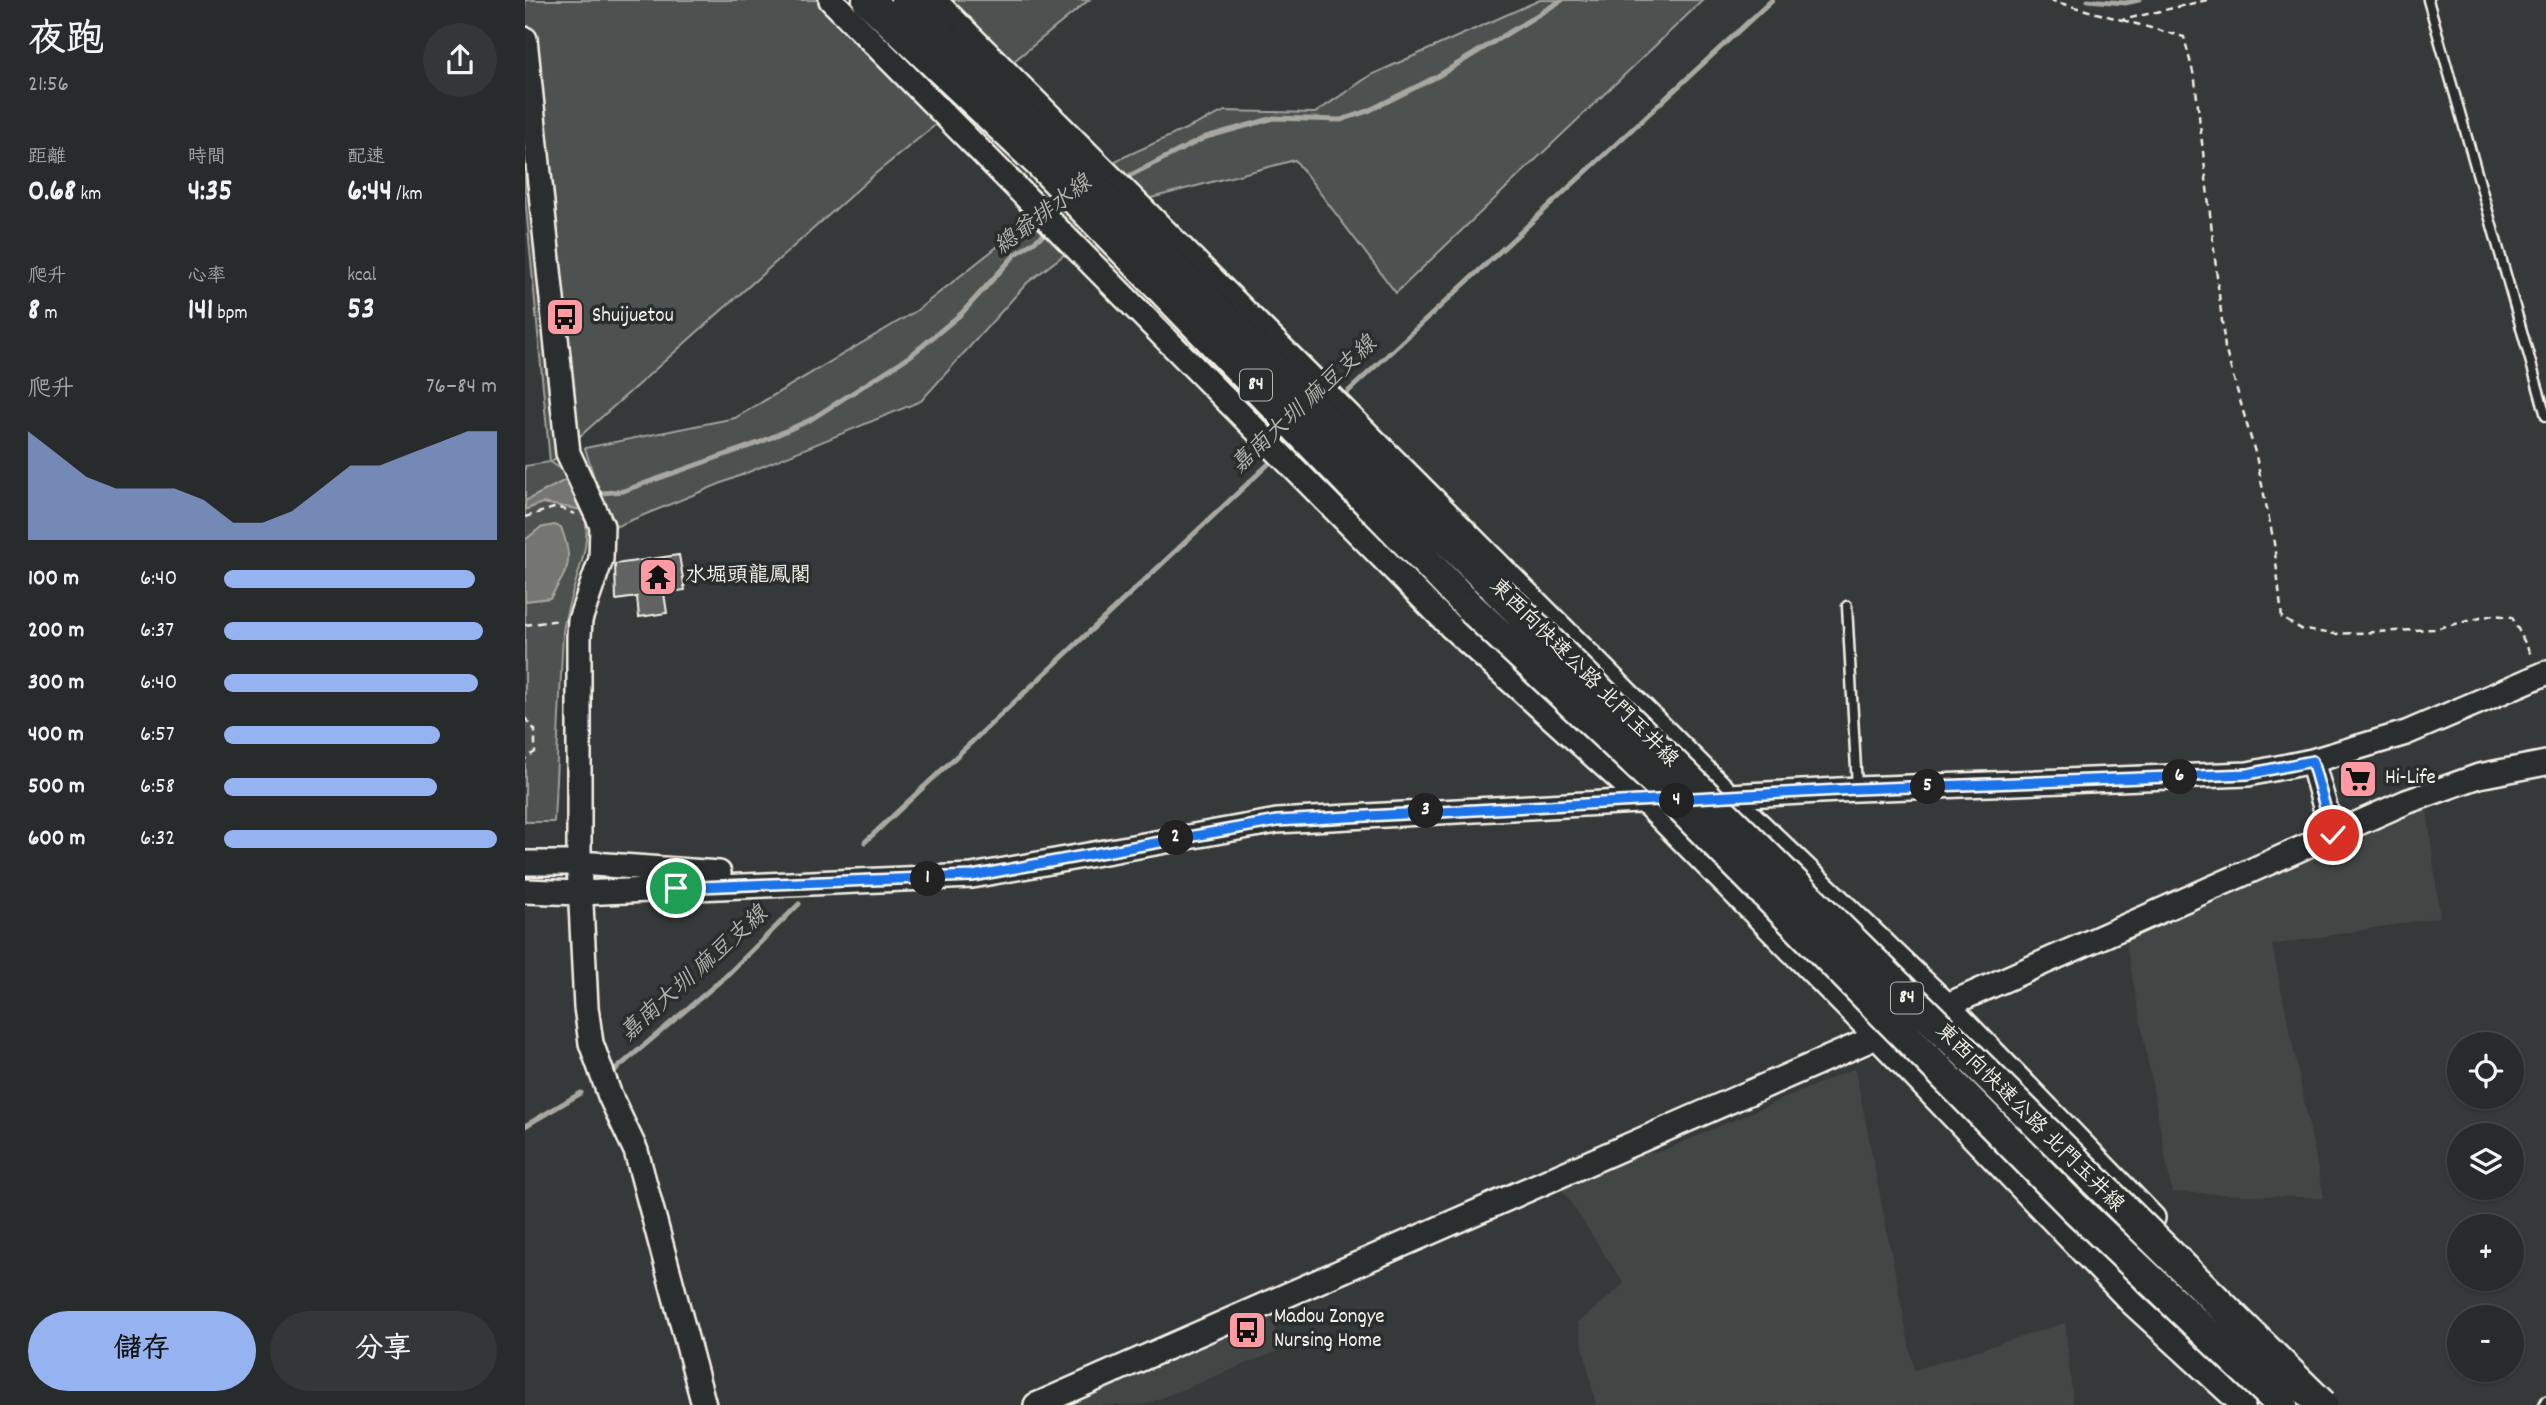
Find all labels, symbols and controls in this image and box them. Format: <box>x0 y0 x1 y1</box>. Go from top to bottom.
text: 夜跑 <box>28 15 104 70</box>
button: share <box>423 23 497 97</box>
text: 21:56 <box>28 69 69 102</box>
text: 距離 <box>28 145 66 172</box>
text: 時間 <box>188 145 226 172</box>
text: 配速 <box>347 145 385 172</box>
water label: 總爺排水線 <box>988 168 1101 264</box>
text: 0.68 <box>28 172 76 215</box>
text: 4:35 <box>188 172 232 215</box>
text: 6:44 <box>347 172 392 215</box>
text: km <box>76 182 101 209</box>
text: /km <box>392 182 423 209</box>
text: kcal <box>347 263 376 290</box>
text: 爬升 <box>28 264 66 291</box>
text: 心率 <box>188 264 226 291</box>
text: 53 <box>347 290 375 333</box>
text: 8 <box>28 291 40 334</box>
text: 141 <box>188 291 213 334</box>
bus stop icon: Shuijuetou <box>544 296 586 338</box>
text: m <box>40 301 57 328</box>
text: bpm <box>213 301 248 328</box>
place label: Shuijuetou <box>592 302 674 332</box>
water label: 嘉南大圳 麻豆支線 <box>1225 329 1386 483</box>
road number: 84 <box>1240 370 1272 400</box>
text: 76–84 m <box>426 371 497 404</box>
text: 爬升 <box>28 374 74 407</box>
temple icon: 水堀頭龍鳳閣 <box>637 556 679 598</box>
place label: 水堀頭龍鳳閣 <box>685 562 811 592</box>
text: 100 m <box>28 563 79 596</box>
text: 6:40 <box>140 563 177 596</box>
street label: 東西向快速公路 北門玉井線 <box>1482 573 1684 775</box>
text: 200 m <box>28 615 84 648</box>
text: 6:37 <box>140 615 174 648</box>
text: 300 m <box>28 667 84 700</box>
text: 6:40 <box>140 667 177 700</box>
text: 400 m <box>28 719 84 752</box>
text: 6:57 <box>140 719 175 752</box>
supermarket icon: Hi-Life <box>2337 758 2379 800</box>
pin: 6 <box>2163 760 2197 794</box>
text: 6 <box>2175 763 2184 790</box>
place label: Hi-Life <box>2385 764 2436 794</box>
pin: 5 <box>1911 770 1945 804</box>
text: 500 m <box>28 771 85 804</box>
text: 6:58 <box>140 771 175 804</box>
text: 5 <box>1923 773 1932 800</box>
pin: 4 <box>1659 784 1695 818</box>
text: 4 <box>1673 787 1680 814</box>
pin: 3 <box>1409 794 1443 828</box>
text: 3 <box>1421 797 1430 824</box>
pin <box>2303 805 2363 865</box>
icon: check <box>2314 816 2352 854</box>
pin: 2 <box>1159 820 1193 856</box>
text: 600 m <box>28 823 85 856</box>
text: 6:32 <box>140 823 175 856</box>
text: 2 <box>1171 824 1180 851</box>
pin <box>646 858 706 918</box>
pin: 1 <box>911 862 945 896</box>
text: 1 <box>925 865 930 892</box>
icon: arrive <box>657 869 695 907</box>
water label: 嘉南大圳 麻豆支線 <box>614 899 777 1051</box>
road number: 84 <box>1891 982 1923 1014</box>
street label: 東西向快速公路 北門玉井線 <box>1928 1018 2130 1220</box>
map controls <box>2447 1032 2524 1382</box>
button: locate <box>2447 1032 2524 1109</box>
button: layers <box>2447 1123 2524 1200</box>
button: + <box>2447 1214 2524 1291</box>
place label: Madou Zongye Nursing Home <box>1274 1303 1384 1357</box>
button: − <box>2447 1305 2524 1382</box>
bus stop icon: Madou Zongye Nursing Home <box>1226 1309 1268 1351</box>
button: 儲存 <box>28 1311 256 1391</box>
button: 分享 <box>270 1311 497 1391</box>

